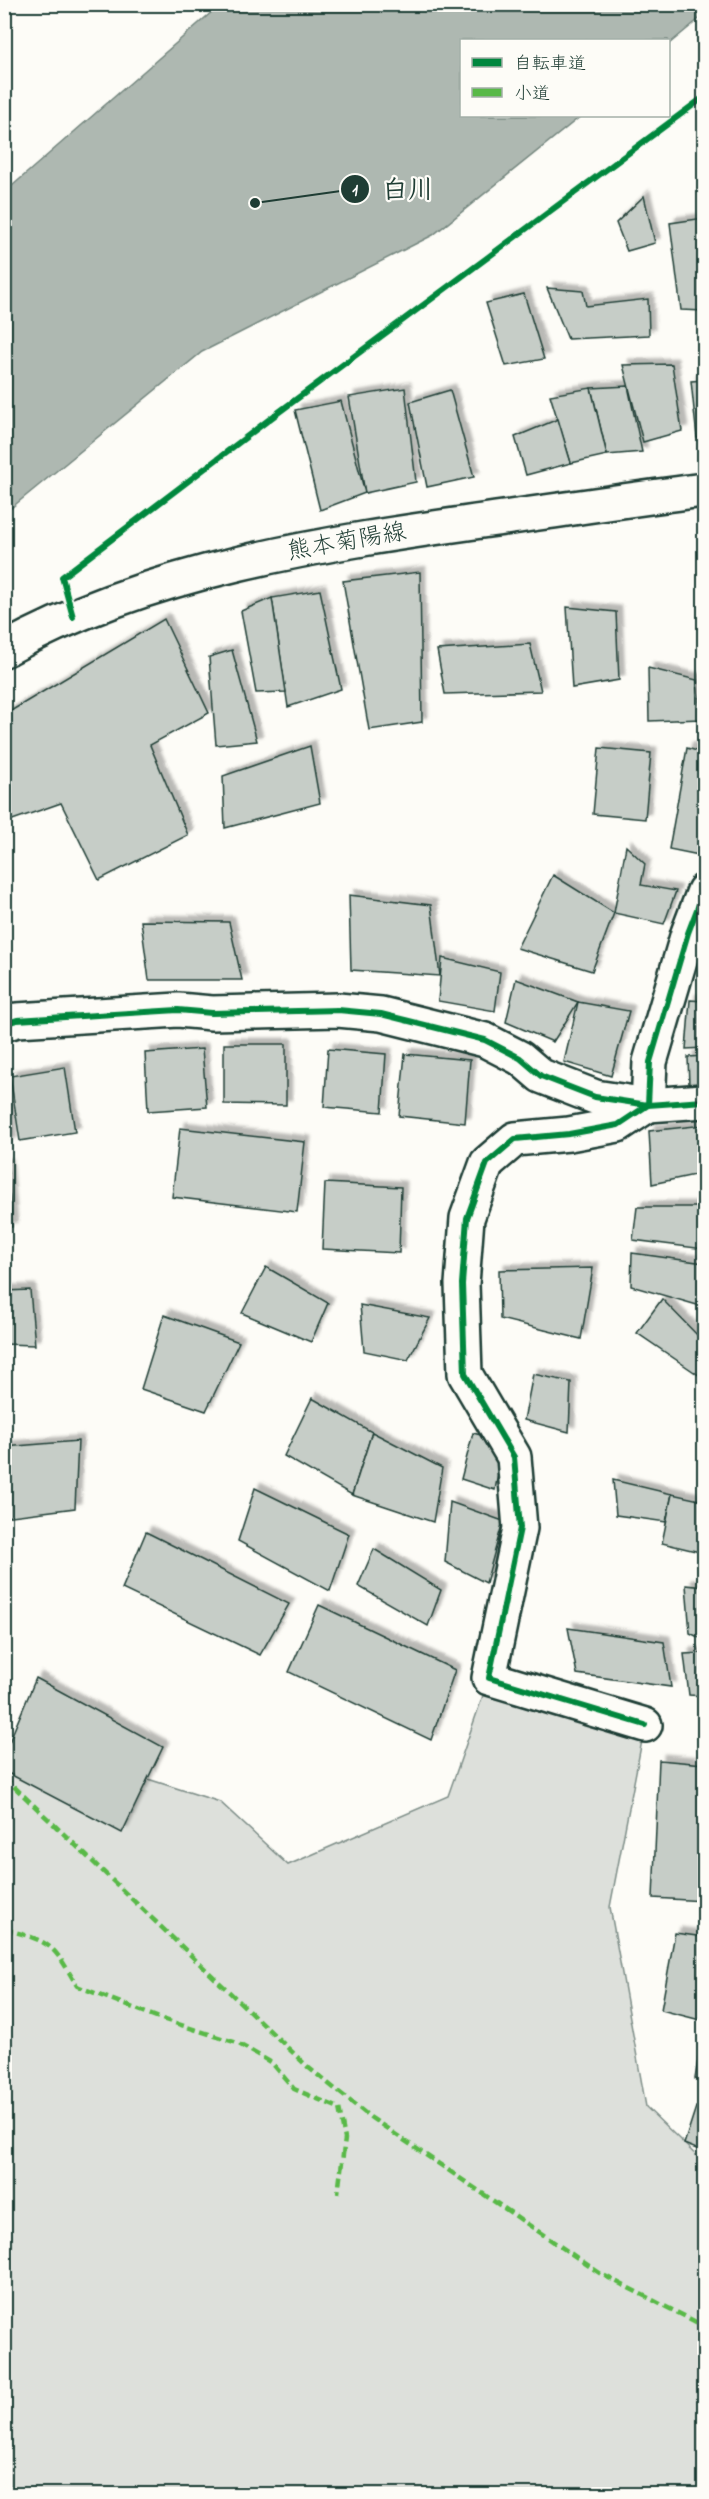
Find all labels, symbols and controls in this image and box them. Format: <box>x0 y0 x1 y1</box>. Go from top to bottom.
legend <box>460 39 670 117</box>
text: 自転車道 <box>514 52 586 78</box>
text: 小道 <box>514 82 550 108</box>
callout: 白川 <box>340 167 446 211</box>
text: 白川 <box>382 173 434 211</box>
text: 1 <box>352 178 358 204</box>
street label: 熊本菊陽線 <box>285 515 409 571</box>

